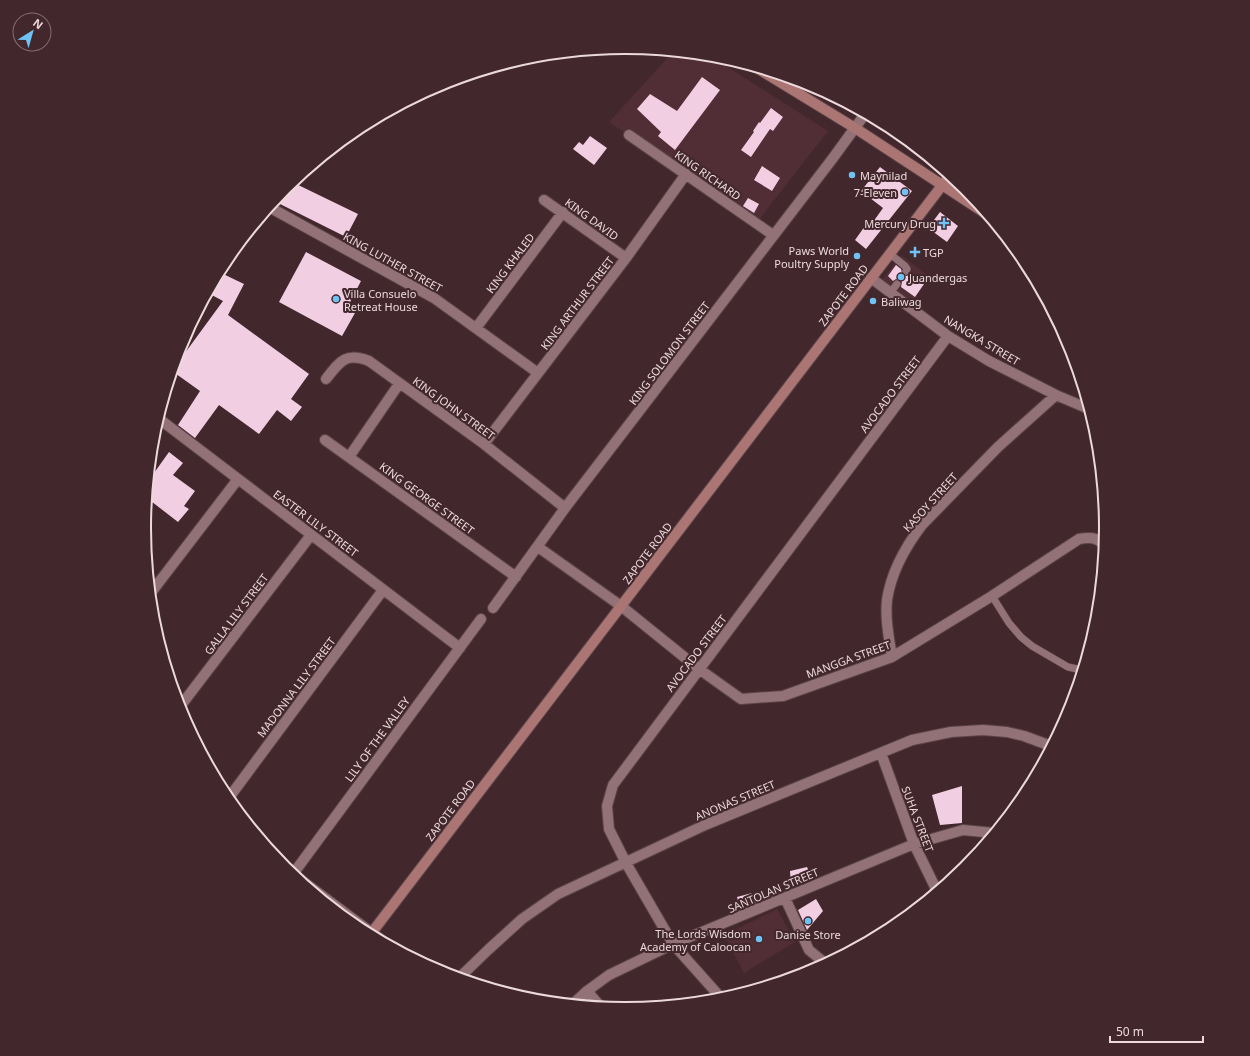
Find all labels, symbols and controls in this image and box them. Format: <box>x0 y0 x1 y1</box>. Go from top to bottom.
north arrow <box>12 12 52 52</box>
text: N <box>30 15 46 32</box>
street label: KING RICHARD <box>672 147 744 203</box>
place label: Maynilad <box>860 168 907 183</box>
marker: Maynilad <box>847 170 857 180</box>
place label: 7-Eleven <box>854 185 897 200</box>
marker: 7-Eleven <box>900 187 910 197</box>
street label: KING DAVID <box>562 195 622 243</box>
place label: Mercury Drug <box>864 216 936 231</box>
marker: Mercury Drug <box>939 218 949 228</box>
street label: KING LUTHER STREET <box>341 229 445 295</box>
street label: KING KHALED <box>482 230 538 296</box>
place label: Paws World Poultry Supply <box>774 243 849 271</box>
place label: TGP <box>923 245 944 260</box>
marker: TGP <box>910 247 920 257</box>
marker: Paws World Poultry Supply <box>852 251 862 261</box>
street label: KING ARTHUR STREET <box>537 253 617 353</box>
street label: ZAPOTE ROAD <box>815 261 871 329</box>
place label: Juandergas <box>908 270 967 285</box>
marker: Juandergas <box>896 272 906 282</box>
place label: Villa Consuelo Retreat House <box>344 286 418 314</box>
marker: Villa Consuelo Retreat House <box>331 294 341 304</box>
place label: Baliwag <box>881 294 922 309</box>
marker: Baliwag <box>868 296 878 306</box>
street label: KING SOLOMON STREET <box>625 298 713 408</box>
street label: NANGKA STREET <box>941 311 1023 369</box>
street label: AVOCADO STREET <box>856 353 924 435</box>
street label: KING JOHN STREET <box>410 373 498 443</box>
street label: KING GEORGE STREET <box>377 459 477 537</box>
street label: KASOY STREET <box>899 469 961 535</box>
street label: EASTER LILY STREET <box>271 486 361 560</box>
street label: ZAPOTE ROAD <box>619 519 675 587</box>
street label: GALLA LILY STREET <box>201 570 271 658</box>
street label: AVOCADO STREET <box>662 612 730 694</box>
street label: MADONNA LILY STREET <box>253 634 339 740</box>
street label: MANGGA STREET <box>804 637 892 681</box>
street label: LILY OF THE VALLEY <box>341 693 413 784</box>
street label: ZAPOTE ROAD <box>422 776 478 844</box>
street label: ANONAS STREET <box>693 776 777 824</box>
street label: SUHA STREET <box>899 784 937 854</box>
street label: SANTOLAN STREET <box>725 864 821 916</box>
marker: Danise Store <box>803 916 813 926</box>
place label: The Lords Wisdom Academy of Caloocan <box>640 926 751 954</box>
place label: Danise Store <box>775 927 841 942</box>
marker: The Lords Wisdom Academy of Caloocan <box>754 934 764 944</box>
scale bar <box>1110 1018 1203 1044</box>
text: 50 m <box>1116 1023 1144 1040</box>

